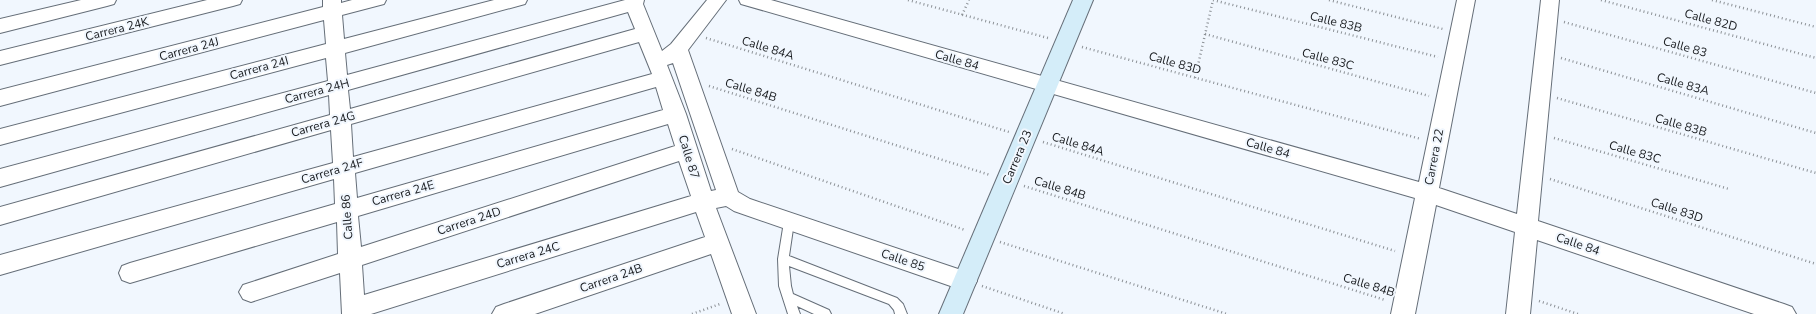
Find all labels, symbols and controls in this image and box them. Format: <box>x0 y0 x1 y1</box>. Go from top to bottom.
street label: Calle 82D <box>1683 5 1739 35</box>
street label: Calle 83B <box>1308 8 1364 36</box>
street label: Carrera 24K <box>84 13 151 45</box>
street label: Calle 84A <box>740 32 796 64</box>
street label: Carrera 24J <box>157 33 221 65</box>
street label: Calle 83 <box>1661 33 1709 61</box>
street label: Calle 83C <box>1300 44 1356 74</box>
street label: Calle 84 <box>933 46 981 74</box>
street label: Calle 83D <box>1147 48 1203 78</box>
street label: Carrera 24I <box>228 52 290 84</box>
street label: Calle 83A <box>1655 69 1711 99</box>
street label: Carrera 24H <box>283 75 351 107</box>
street label: Calle 84B <box>723 75 779 105</box>
street label: Carrera 24G <box>289 107 357 141</box>
street label: Calle 83B <box>1653 110 1709 140</box>
street label: Carrera 22 <box>1421 127 1447 187</box>
street label: Carrera 23 <box>998 128 1036 186</box>
street label: Calle 84A <box>1050 128 1106 160</box>
street label: Calle 87 <box>675 133 703 181</box>
street label: Calle 84 <box>1244 134 1292 162</box>
street label: Calle 83C <box>1607 137 1663 167</box>
street label: Carrera 24F <box>299 154 365 187</box>
street label: Calle 84B <box>1032 173 1088 203</box>
street label: Carrera 24E <box>370 176 436 210</box>
street label: Calle 86 <box>337 194 357 240</box>
street label: Calle 83D <box>1649 194 1705 226</box>
street label: Carrera 24D <box>435 203 503 239</box>
street label: Calle 84 <box>1554 229 1602 259</box>
street label: Carrera 24C <box>494 238 562 272</box>
street label: Calle 85 <box>879 245 927 275</box>
street label: Carrera 24B <box>578 260 644 296</box>
street label: Calle 84B <box>1341 270 1397 300</box>

